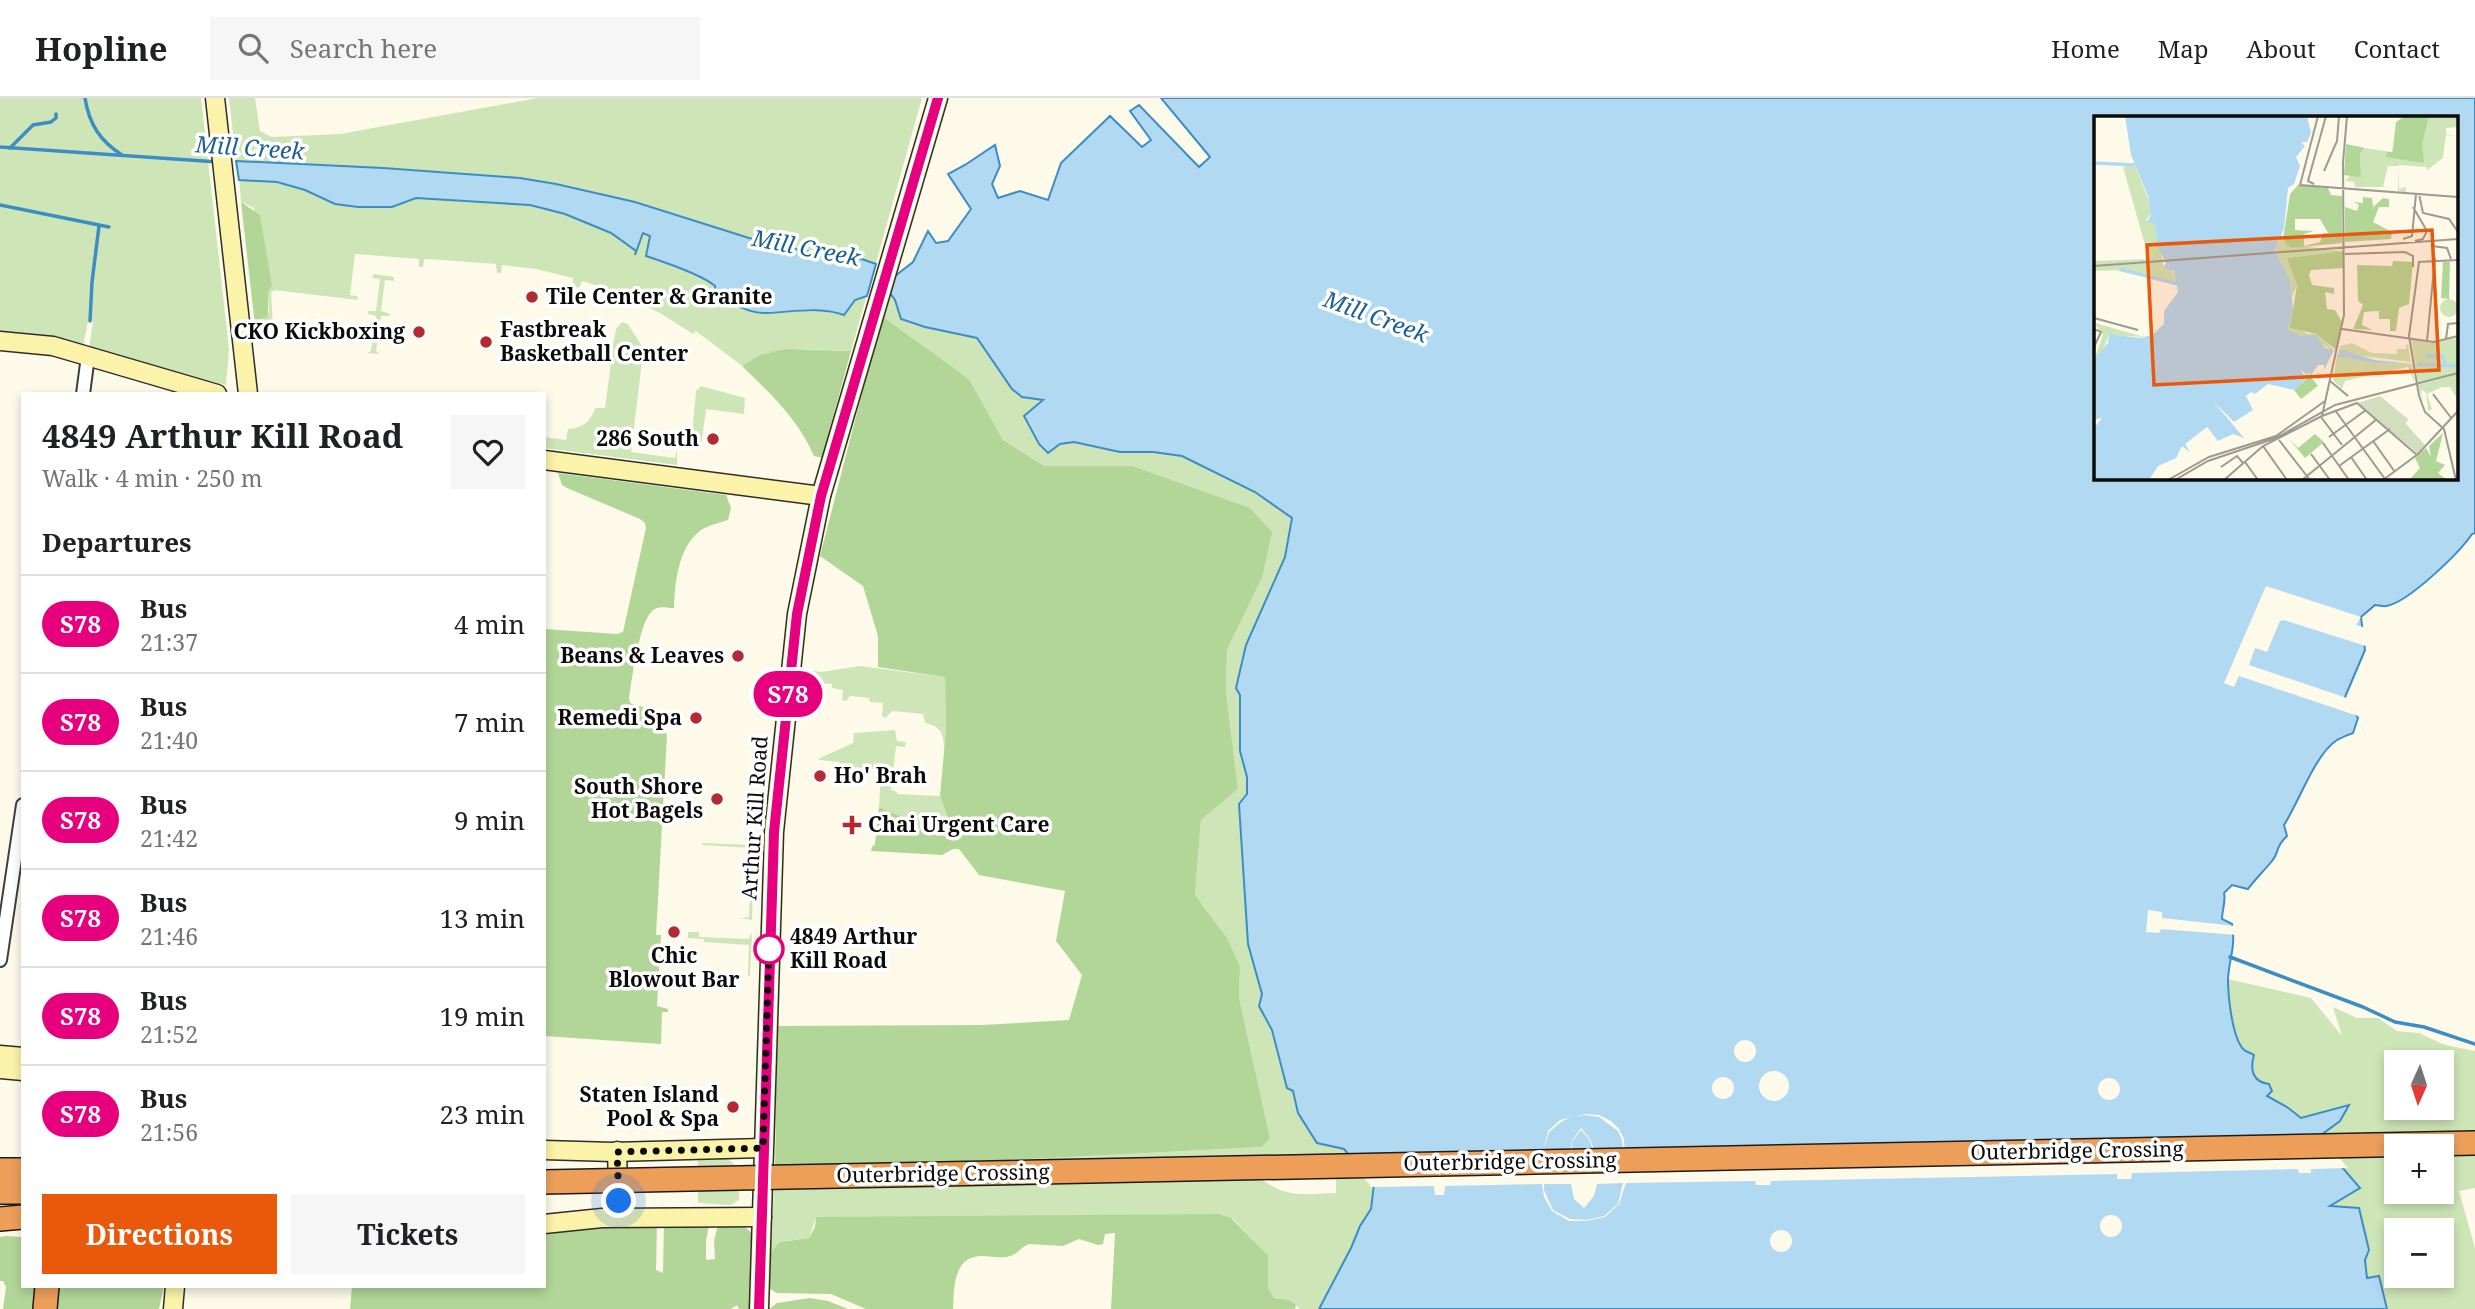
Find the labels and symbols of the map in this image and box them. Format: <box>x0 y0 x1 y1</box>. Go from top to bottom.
inset map <box>2094 116 2458 480</box>
water label: Mill Creek <box>194 127 306 167</box>
water label: Mill Creek <box>749 221 864 273</box>
place label: Tile Center & Granite <box>546 282 773 310</box>
water label: Mill Creek <box>1319 282 1434 350</box>
marker: Tile Center & Granite <box>524 289 540 305</box>
place label: Fastbreak Basketball Center <box>500 315 688 367</box>
place label: CKO Kickboxing <box>233 317 405 345</box>
marker: CKO Kickboxing <box>411 324 427 340</box>
marker: Fastbreak Basketball Center <box>478 334 494 350</box>
place label: 286 South <box>596 424 699 452</box>
marker: 286 South <box>705 431 721 447</box>
place label: Beans & Leaves <box>560 641 724 669</box>
marker: Beans & Leaves <box>730 648 746 664</box>
line badge: S78 <box>748 671 828 717</box>
place label: Remedi Spa <box>558 703 682 731</box>
marker: Remedi Spa <box>688 710 704 726</box>
street label: Arthur Kill Road <box>734 735 774 901</box>
place label: Ho' Brah <box>834 761 927 789</box>
marker: Ho' Brah <box>812 768 828 784</box>
place label: South Shore Hot Bagels <box>574 772 703 824</box>
marker: South Shore Hot Bagels <box>709 791 725 807</box>
place label: Chai Urgent Care <box>868 810 1050 838</box>
marker: Chai Urgent Care <box>842 815 862 835</box>
place label: 4849 Arthur Kill Road <box>790 922 917 974</box>
marker: Chic Blowout Bar <box>666 924 682 940</box>
marker: 4849 Arthur Kill Road <box>754 934 784 964</box>
place label: Chic Blowout Bar <box>609 941 739 993</box>
north arrow <box>2384 1050 2454 1120</box>
place label: Staten Island Pool & Spa <box>580 1080 719 1132</box>
marker: Staten Island Pool & Spa <box>725 1099 741 1115</box>
street label: Outerbridge Crossing <box>1970 1134 2185 1166</box>
street label: Outerbridge Crossing <box>1403 1145 1618 1177</box>
street label: Outerbridge Crossing <box>836 1157 1051 1189</box>
your location <box>601 1183 636 1218</box>

